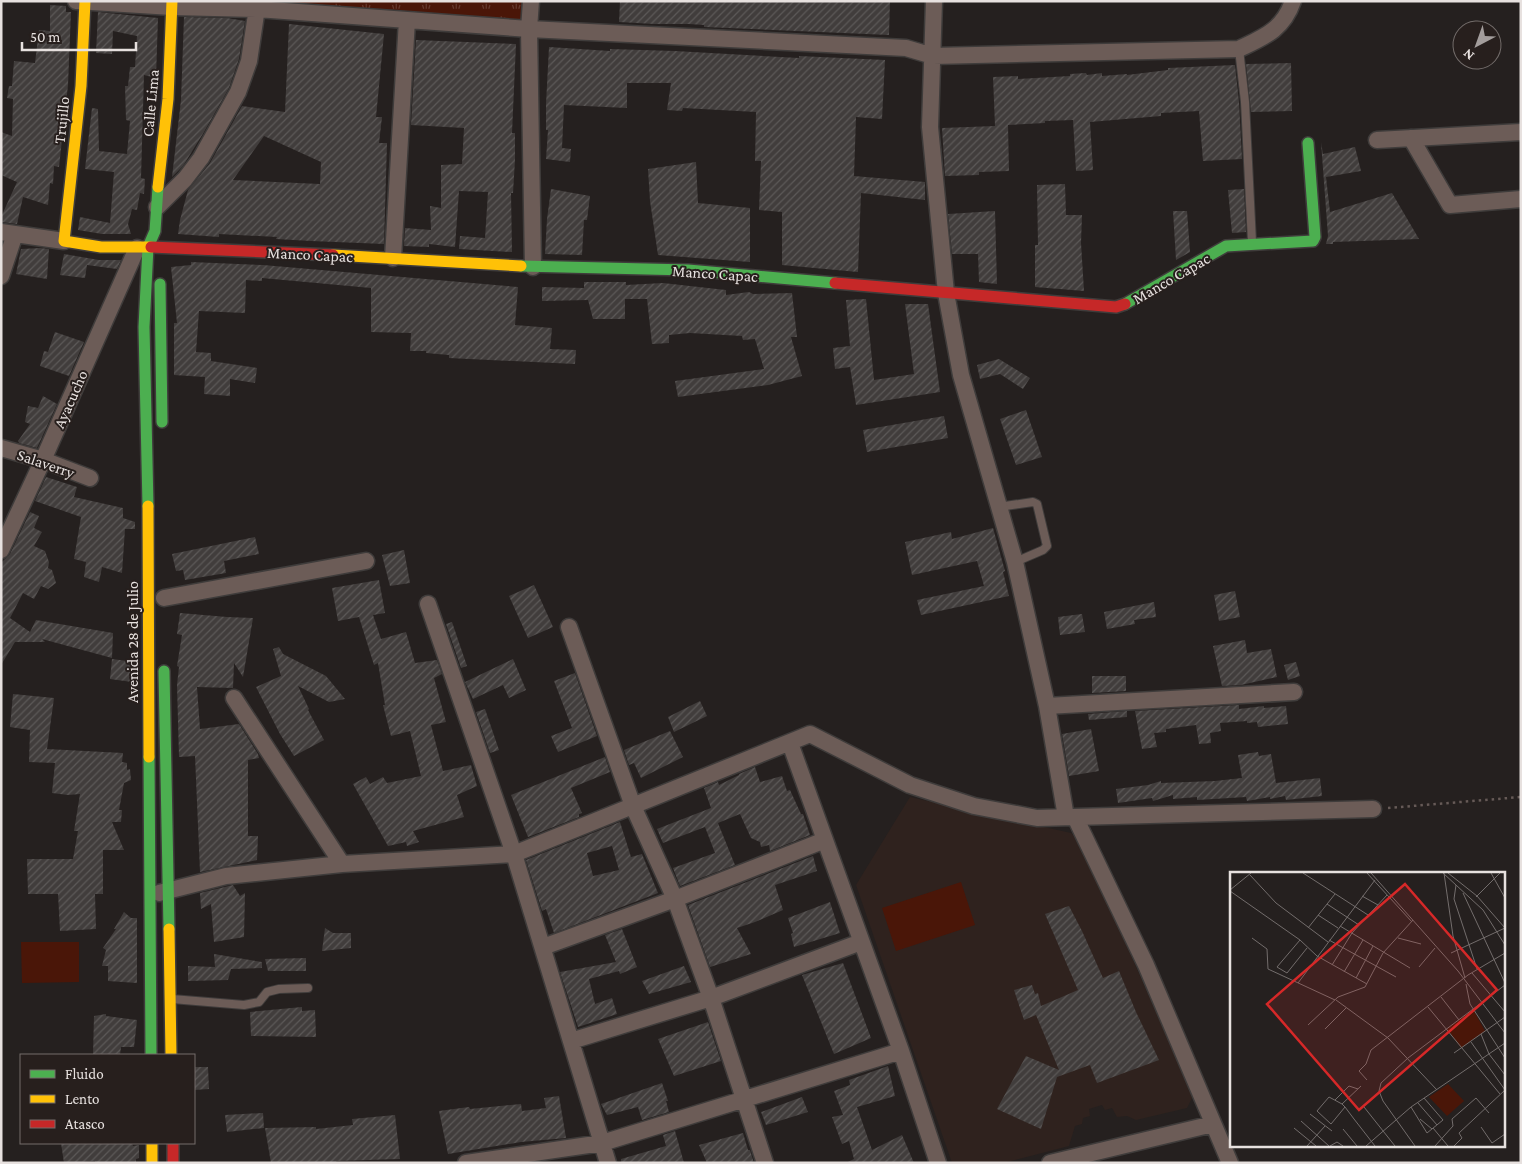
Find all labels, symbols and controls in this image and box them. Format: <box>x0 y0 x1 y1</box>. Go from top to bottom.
scale bar <box>22 20 136 52</box>
north arrow <box>1452 20 1502 70</box>
text: 50 m <box>30 29 60 45</box>
text: N <box>1459 45 1477 64</box>
street label: Calle Lima <box>139 68 162 137</box>
street label: Trujillo <box>51 96 73 145</box>
street label: Manco Capac <box>267 244 354 266</box>
street label: Manco Capac <box>1130 249 1214 308</box>
street label: Manco Capac <box>671 262 759 286</box>
street label: Ayacucho <box>50 368 92 431</box>
street label: Salaverry <box>15 446 77 482</box>
street label: Avenida 28 de Julio <box>124 581 142 703</box>
inset map <box>1230 872 1504 1146</box>
legend <box>20 1054 195 1144</box>
text: Fluido <box>65 1066 104 1082</box>
text: Lento <box>65 1091 99 1107</box>
text: Atasco <box>65 1116 105 1132</box>

